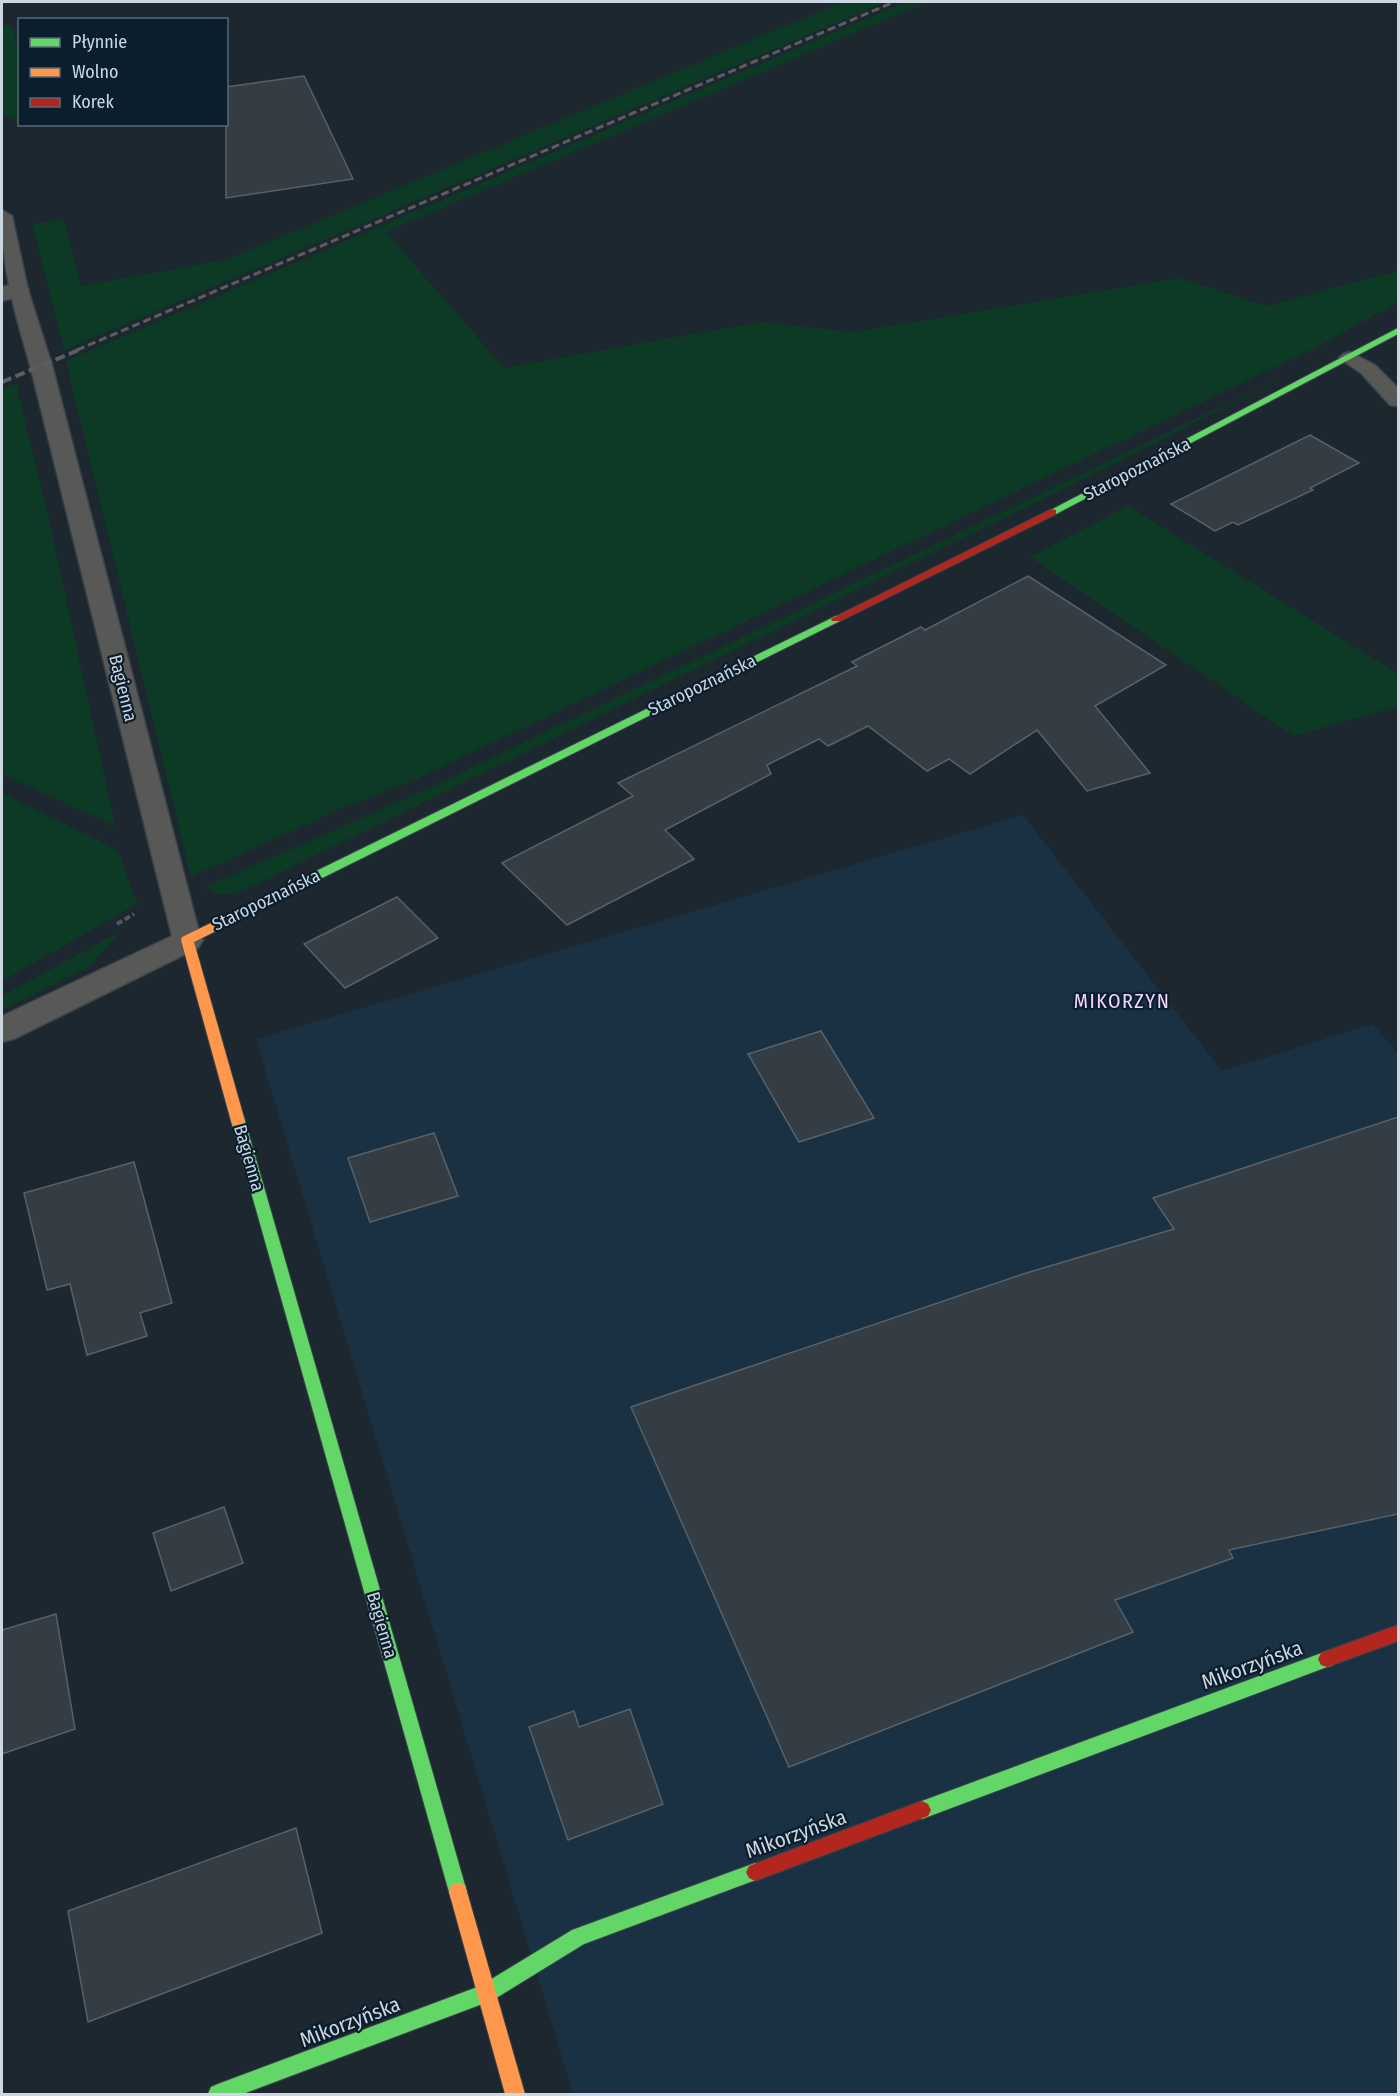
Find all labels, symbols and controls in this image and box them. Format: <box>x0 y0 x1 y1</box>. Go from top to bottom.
legend <box>18 18 228 126</box>
text: Płynnie <box>72 31 127 53</box>
text: Wolno <box>72 61 118 83</box>
text: Korek <box>72 91 114 113</box>
street label: Staropoznańska <box>1080 433 1194 505</box>
street label: Staropoznańska <box>645 649 760 721</box>
street label: Bagienna <box>104 652 142 724</box>
street label: Staropoznańska <box>209 864 324 936</box>
district label: MIKORZYN <box>1074 989 1170 1013</box>
street label: Bagienna <box>229 1122 269 1194</box>
street label: Bagienna <box>362 1589 402 1661</box>
street label: Mikorzyńska <box>1198 1635 1306 1695</box>
street label: Mikorzyńska <box>742 1804 850 1864</box>
street label: Mikorzyńska <box>296 1991 404 2053</box>

